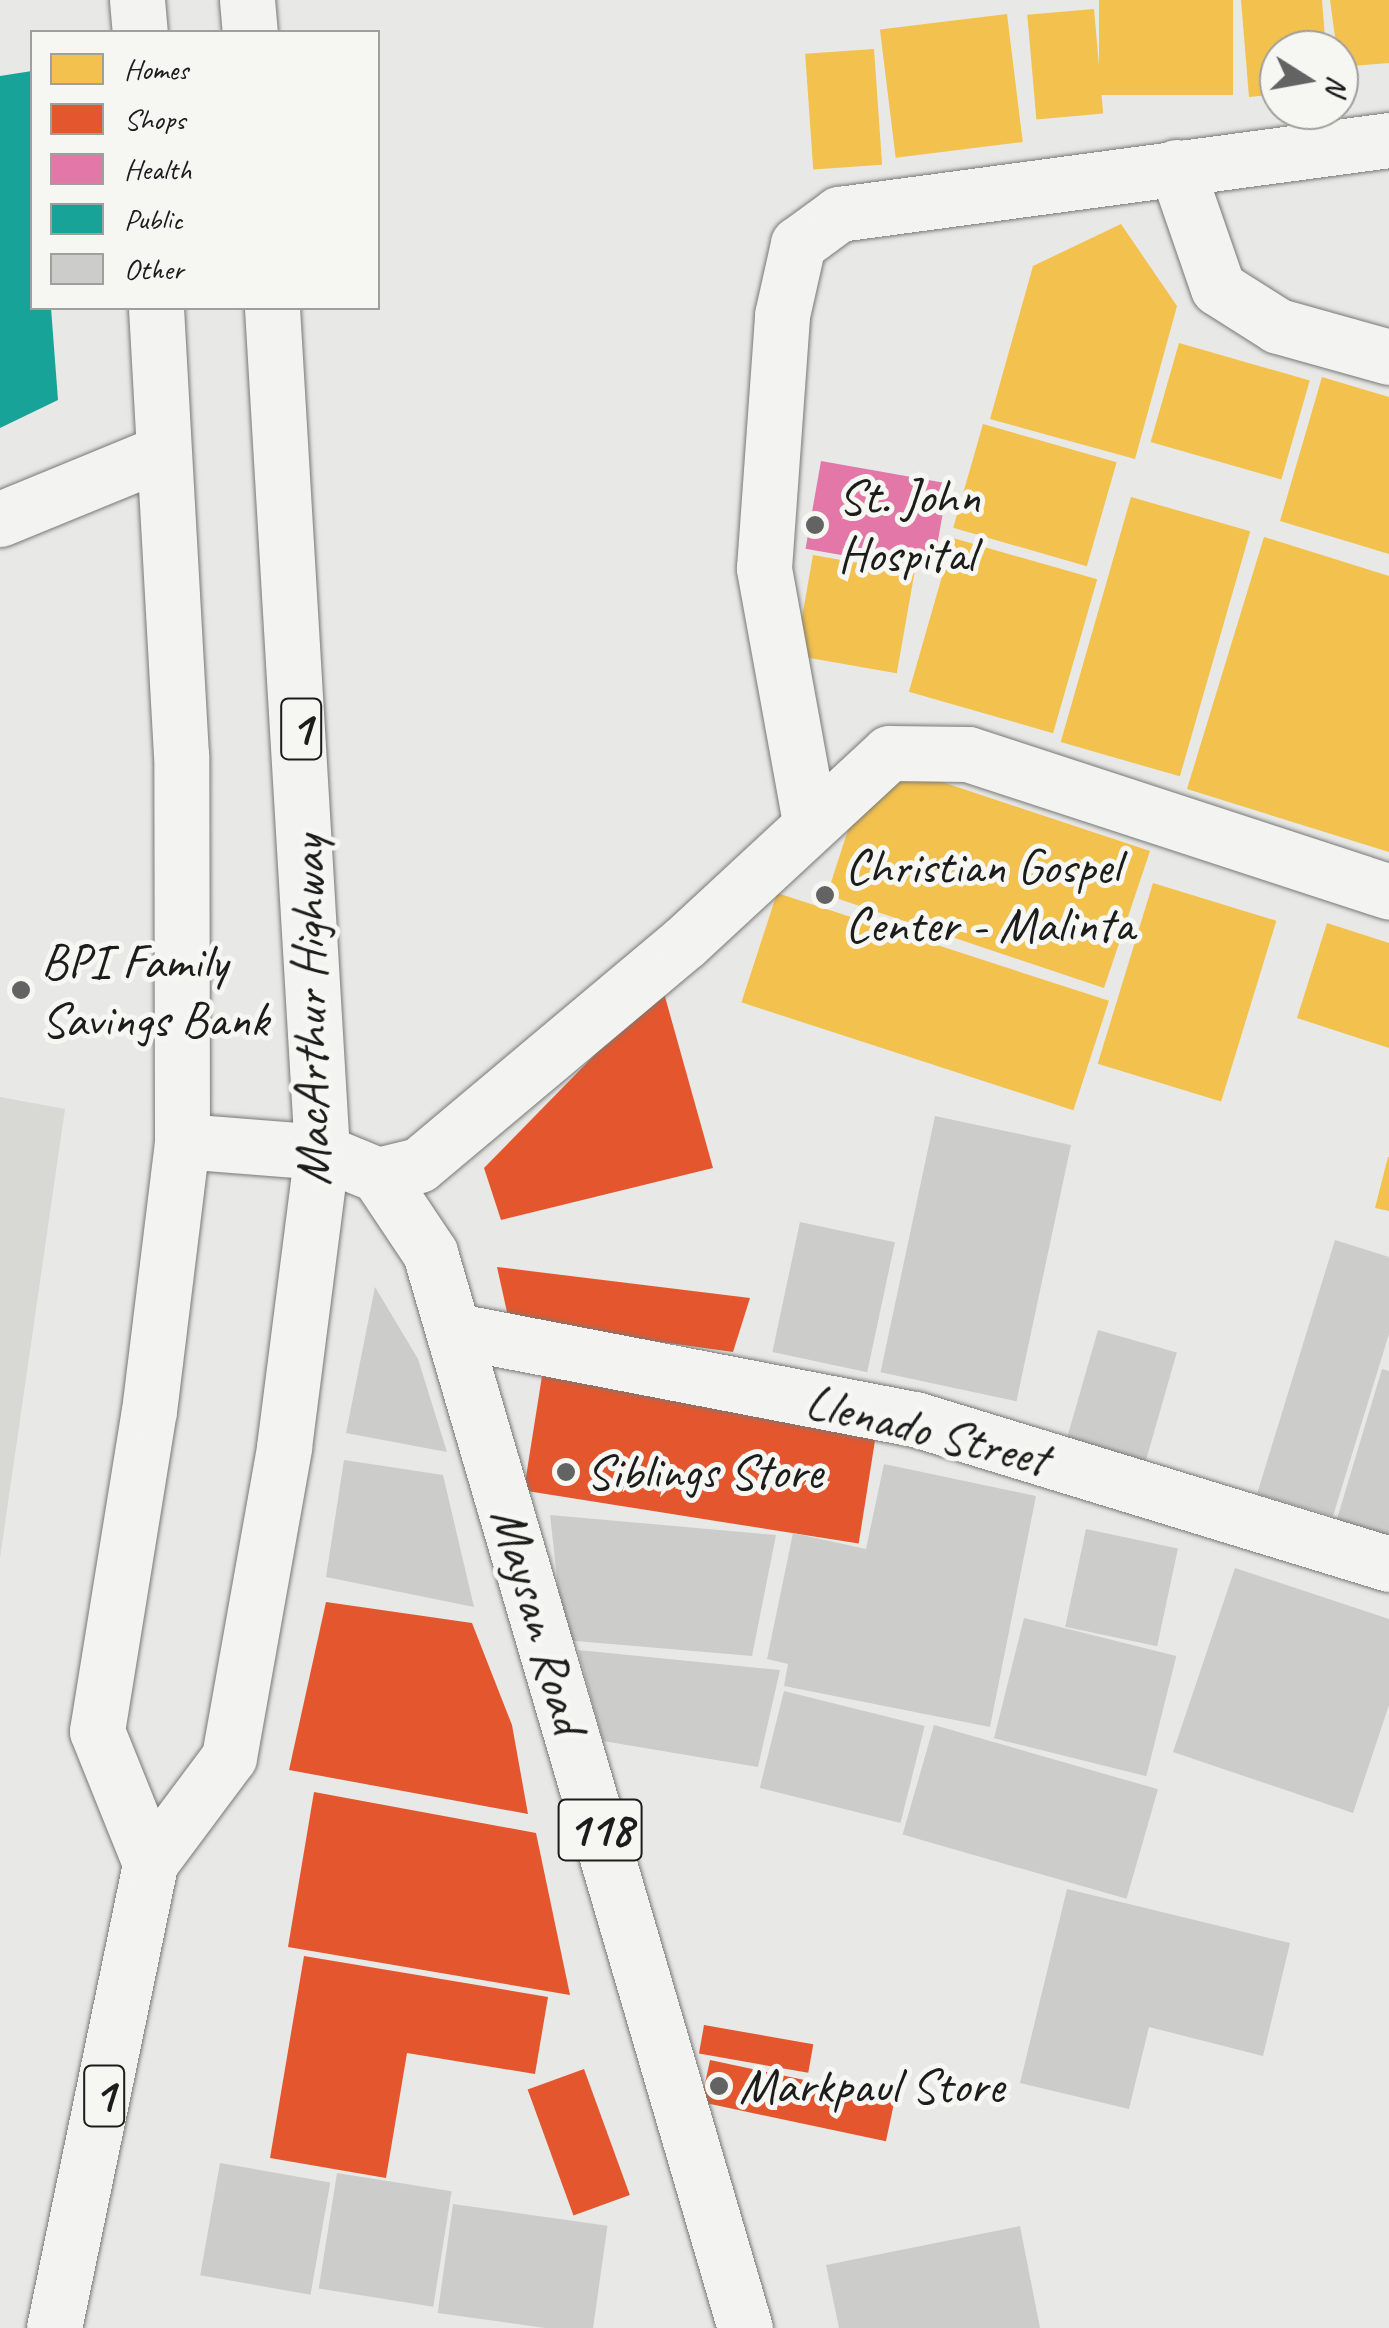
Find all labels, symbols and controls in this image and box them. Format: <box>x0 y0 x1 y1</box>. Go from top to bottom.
legend <box>30 30 380 310</box>
north arrow <box>1259 30 1359 130</box>
text: Homes <box>124 50 188 88</box>
text: N <box>1318 74 1356 97</box>
text: Shops <box>124 100 185 138</box>
text: Health <box>124 150 191 188</box>
text: Public <box>124 200 183 238</box>
text: Other <box>124 250 184 288</box>
place label: St. John Hospital <box>838 466 980 584</box>
marker: St. John Hospital <box>802 512 828 538</box>
road number: 1 <box>278 686 324 772</box>
street label: MacArthur Highway <box>277 836 343 1186</box>
place label: Christian Gospel Center - Malinta <box>845 836 1134 954</box>
marker: Christian Gospel Center - Malinta <box>814 884 836 906</box>
place label: BPI Family Savings Bank <box>41 931 270 1048</box>
marker: BPI Family Savings Bank <box>10 979 32 1001</box>
street label: Llenado Street <box>800 1371 1054 1489</box>
place label: Siblings Store <box>586 1442 823 1502</box>
marker: Siblings Store <box>555 1461 577 1483</box>
street label: Maysan Road <box>479 1502 599 1738</box>
road number: 118 <box>558 1787 642 1873</box>
road number: 1 <box>82 2053 126 2139</box>
place label: Markpaul Store <box>739 2056 1005 2116</box>
marker: Markpaul Store <box>708 2075 730 2097</box>

